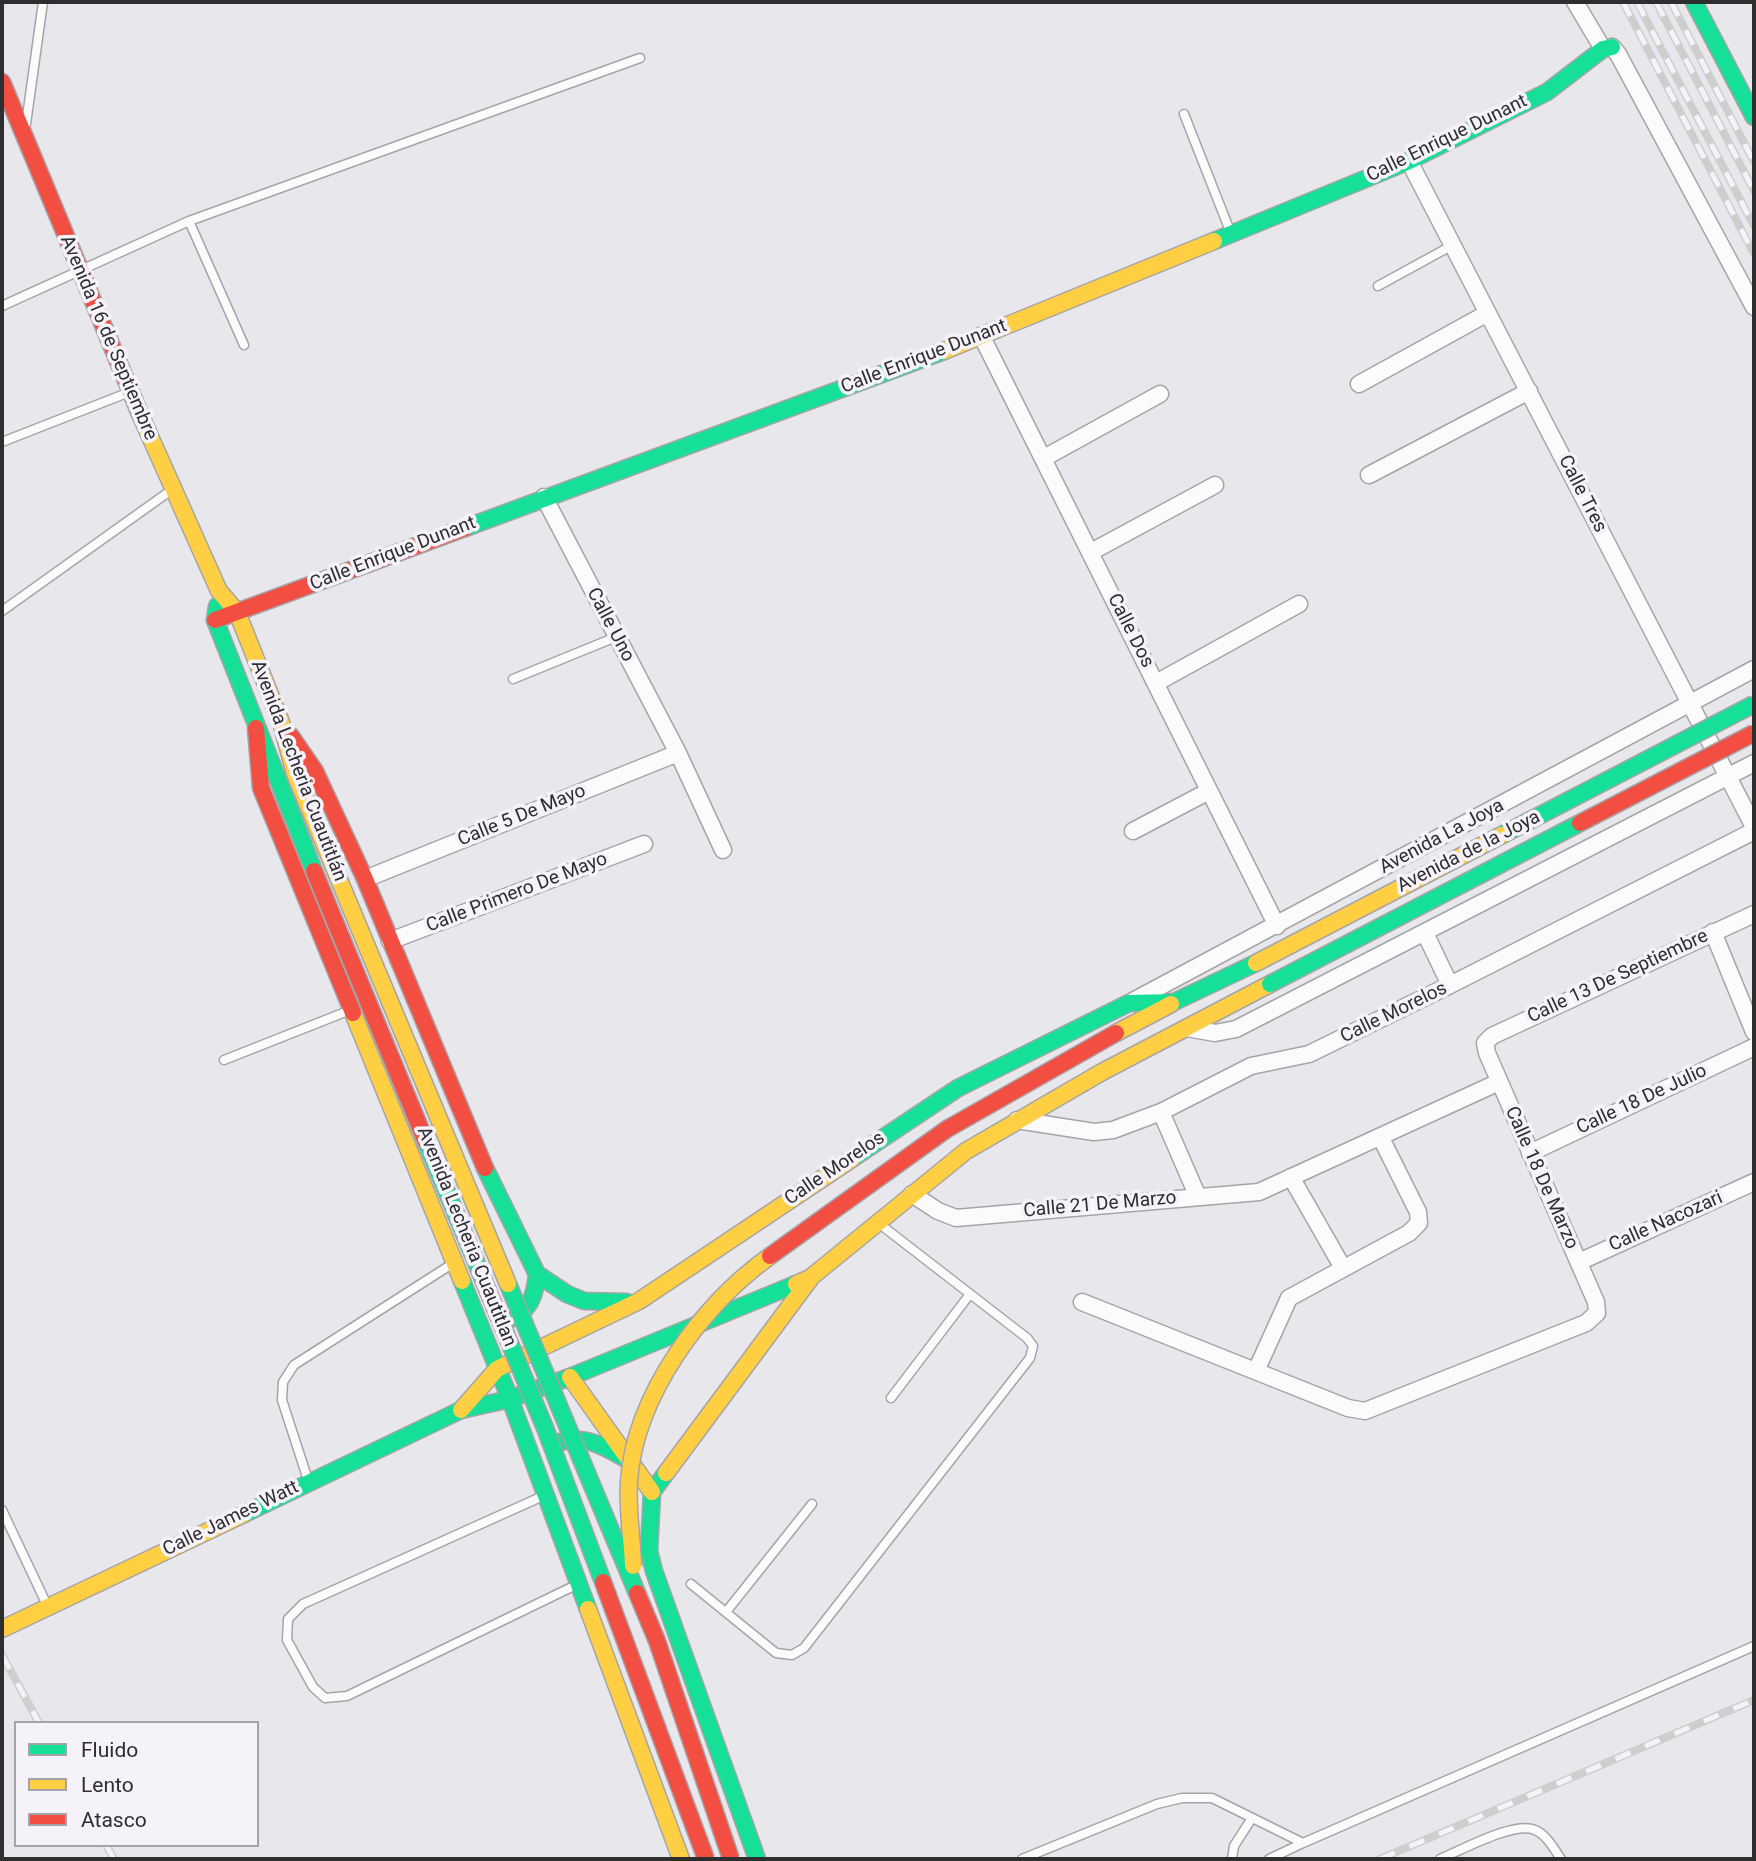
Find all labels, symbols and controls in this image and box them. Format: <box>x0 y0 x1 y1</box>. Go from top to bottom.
street label: Calle Enrique Dunant <box>1363 90 1531 188</box>
street label: Avenida 16 de Septiembre <box>54 232 162 444</box>
street label: Calle Enrique Dunant <box>838 315 1010 399</box>
street label: Calle Tres <box>1553 452 1611 536</box>
street label: Calle Enrique Dunant <box>307 512 479 596</box>
street label: Calle Uno <box>581 584 639 666</box>
street label: Calle Dos <box>1102 590 1158 672</box>
street label: Avenida Lecheria Cuautitlán <box>245 657 351 885</box>
street label: Calle 5 De Mayo <box>455 780 589 852</box>
street label: Avenida La Joya <box>1376 795 1508 879</box>
street label: Avenida de la Joya <box>1394 806 1544 898</box>
street label: Calle Primero De Mayo <box>423 848 611 938</box>
street label: Calle 13 De Septiembre <box>1524 925 1712 1029</box>
street label: Calle Morelos <box>1337 977 1451 1049</box>
street label: Calle 18 De Julio <box>1573 1060 1711 1140</box>
street label: Calle 18 De Marzo <box>1499 1103 1583 1253</box>
street label: Avenida Lecheria Cuautitlan <box>411 1124 521 1350</box>
street label: Calle Morelos <box>781 1127 889 1211</box>
street label: Calle 21 De Marzo <box>1023 1187 1177 1223</box>
street label: Calle Nacozari <box>1606 1187 1726 1257</box>
street label: Calle James Watt <box>159 1476 303 1562</box>
legend <box>14 1721 259 1847</box>
text: Fluido <box>81 1738 138 1762</box>
text: Lento <box>81 1773 134 1797</box>
text: Atasco <box>81 1808 147 1832</box>

